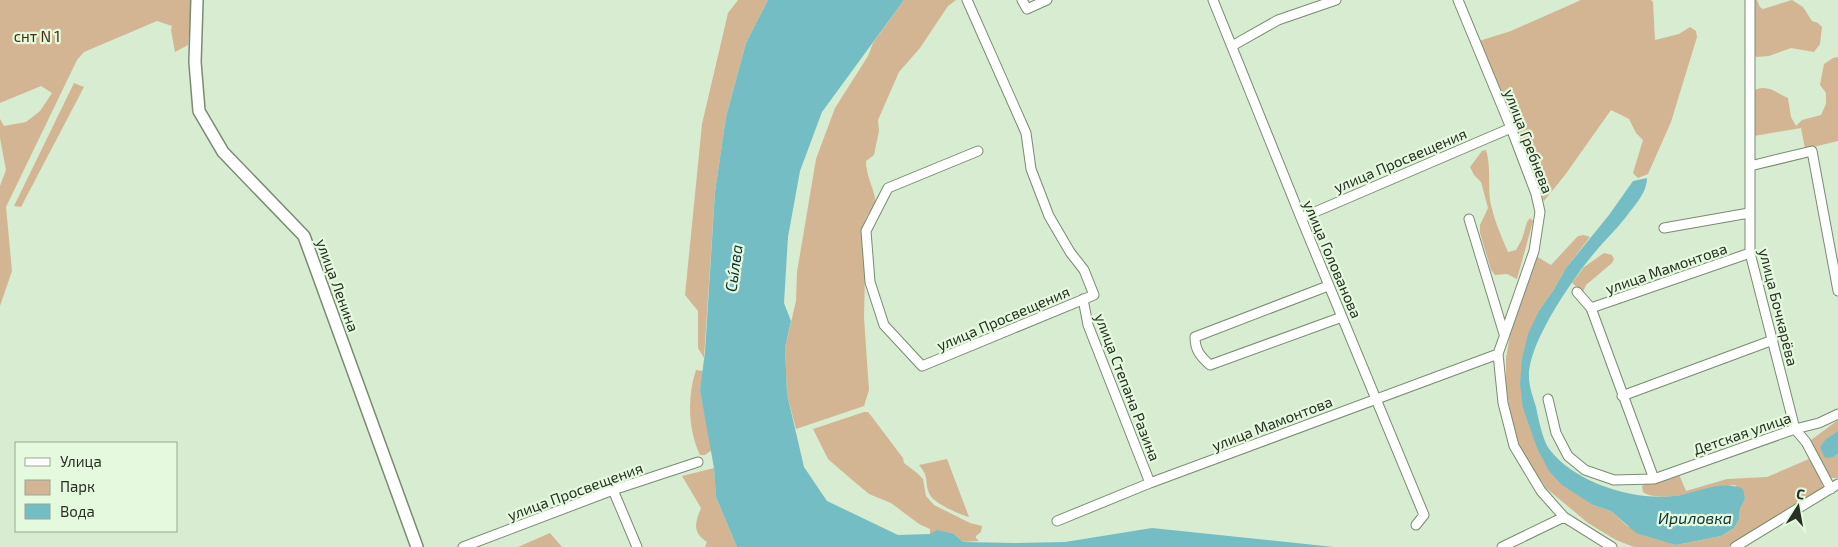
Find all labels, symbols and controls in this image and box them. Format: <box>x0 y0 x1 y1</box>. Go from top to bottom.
park label: снт N 1 <box>14 27 60 45</box>
street label: улица Гребнева <box>1500 86 1557 196</box>
street label: улица Просвещения <box>1331 124 1470 197</box>
street label: улица Голованова <box>1299 197 1366 321</box>
street label: улица Ленина <box>312 236 363 334</box>
street label: улица Мамонтова <box>1603 239 1730 298</box>
water label: Сы́лва <box>720 243 746 293</box>
street label: улица Бочкарёва <box>1755 246 1802 368</box>
street label: улица Просвещения <box>934 282 1073 355</box>
street label: улица Степана Разина <box>1091 311 1164 464</box>
street label: улица Мамонтова <box>1209 392 1335 455</box>
street label: Детская улица <box>1691 408 1794 459</box>
legend <box>15 442 178 532</box>
text: Улица <box>60 452 102 470</box>
street label: улица Просвещения <box>505 458 645 525</box>
text: Парк <box>60 477 95 495</box>
north arrow <box>1773 482 1823 532</box>
text: С <box>1795 485 1806 503</box>
text: Вода <box>60 502 95 520</box>
water label: Ириловка <box>1658 508 1732 527</box>

